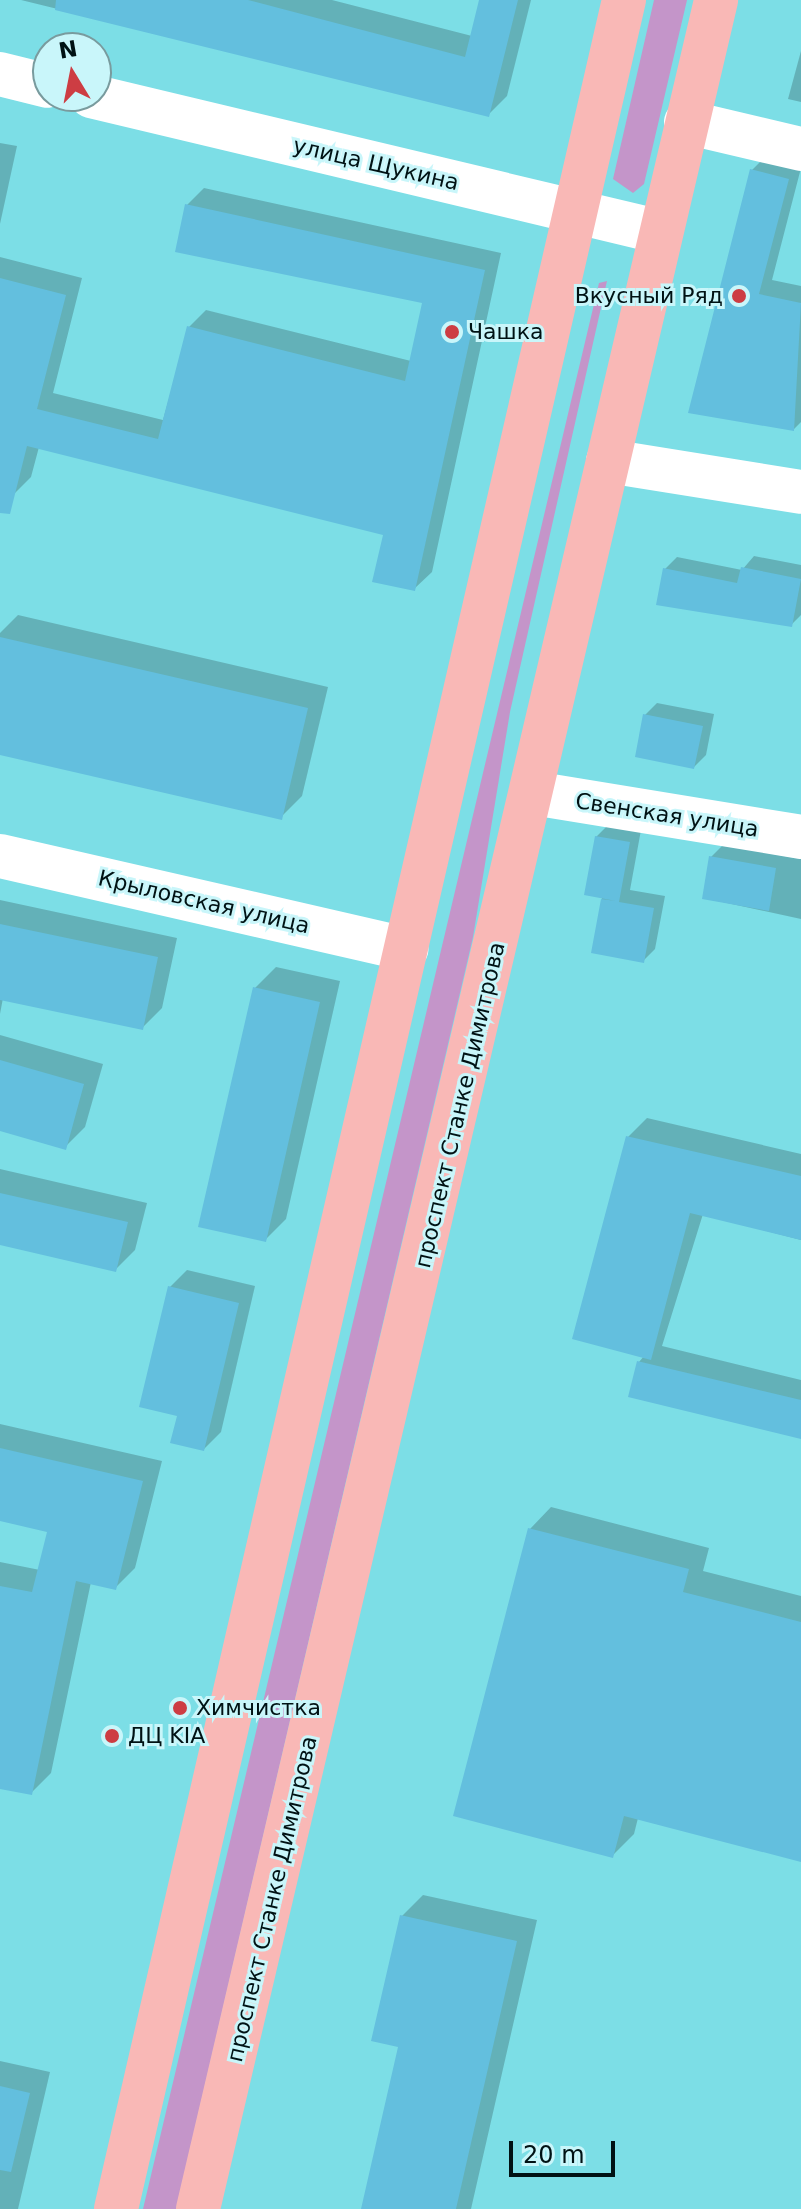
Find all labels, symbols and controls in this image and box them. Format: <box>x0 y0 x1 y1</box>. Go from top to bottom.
north arrow <box>32 32 112 112</box>
text: N <box>57 36 79 64</box>
street label: улица Щукина <box>291 132 461 196</box>
place label: Вкусный Ряд <box>575 283 723 309</box>
marker: Вкусный Ряд <box>730 287 748 305</box>
place label: Чашка <box>468 319 543 345</box>
marker: Чашка <box>443 323 461 341</box>
street label: Свенская улица <box>573 787 761 843</box>
street label: Крыловская улица <box>96 865 312 939</box>
street label: проспект Станке Димитрова <box>410 939 510 1271</box>
place label: Химчистка <box>196 1695 321 1721</box>
marker: Химчистка <box>171 1699 189 1717</box>
place label: ДЦ KIA <box>128 1723 205 1749</box>
marker: ДЦ KIA <box>103 1727 121 1745</box>
street label: проспект Станке Димитрова <box>222 1733 322 2065</box>
scale bar <box>513 2125 619 2175</box>
text: 20 m <box>523 2141 585 2169</box>

